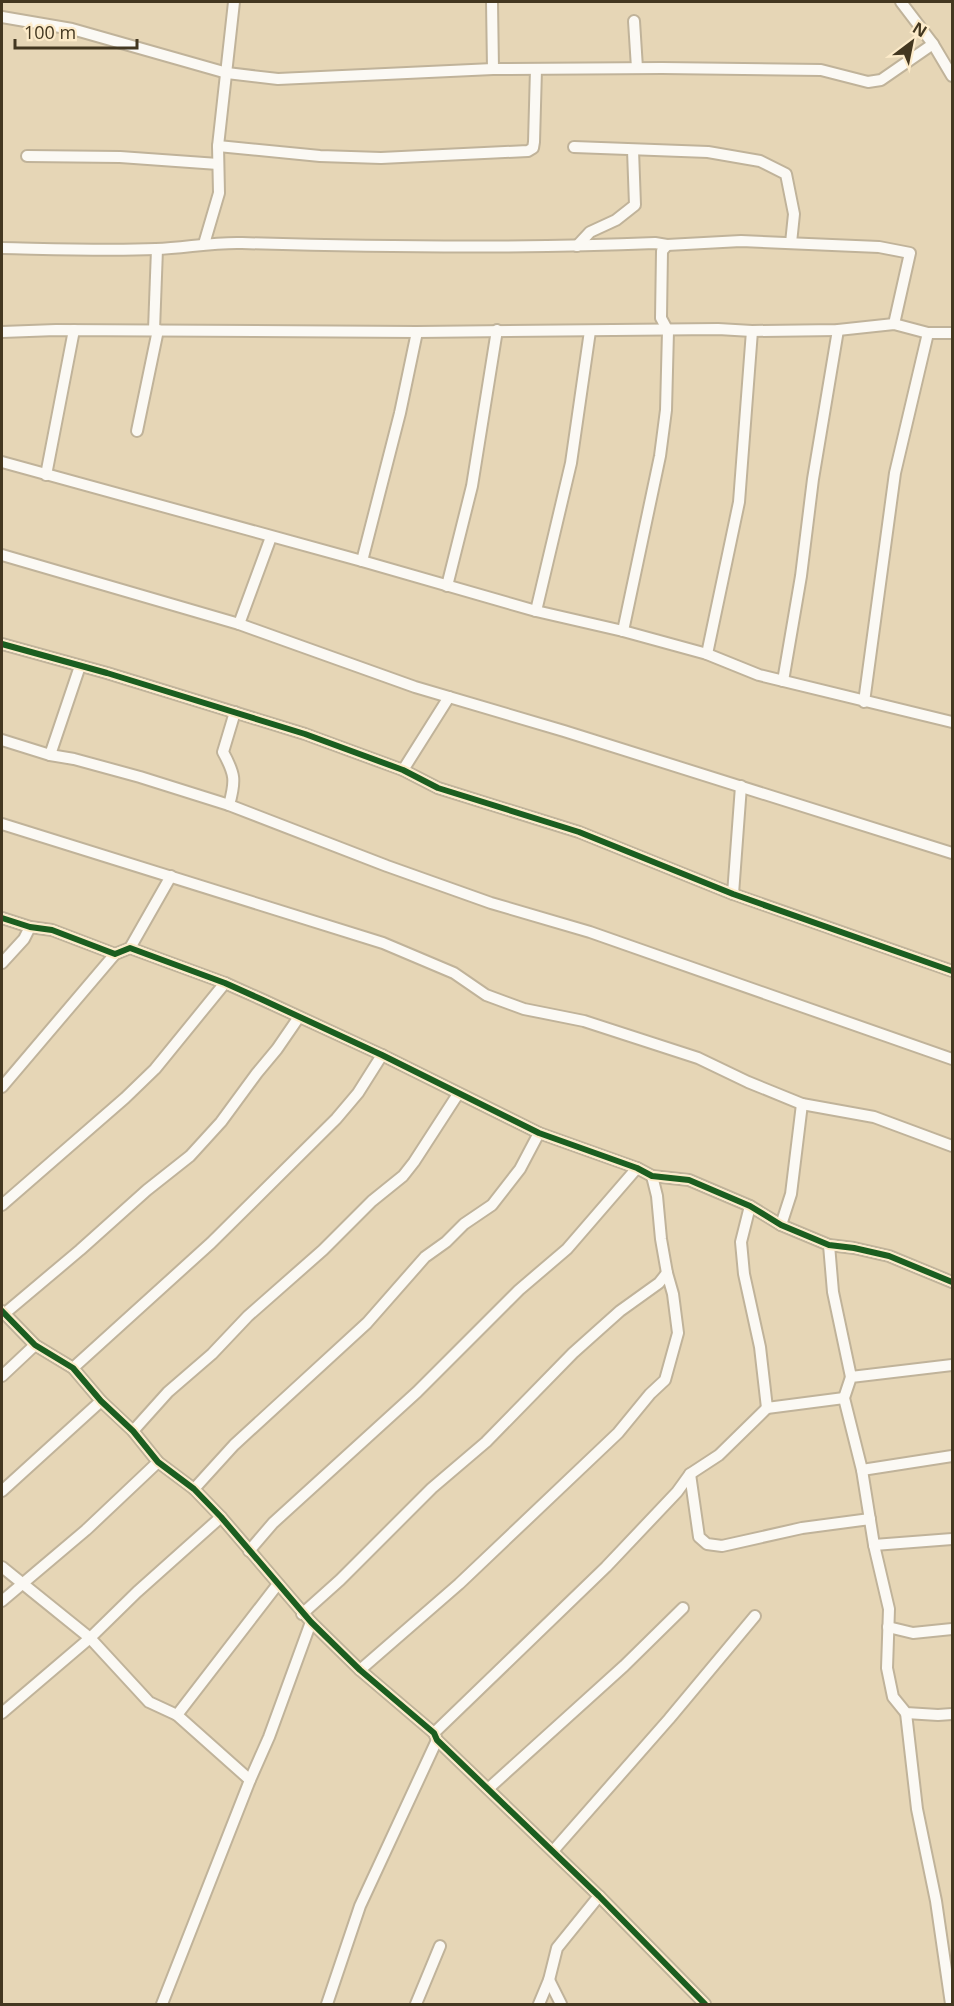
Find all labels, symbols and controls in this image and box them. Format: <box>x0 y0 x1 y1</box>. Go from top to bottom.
scale bar <box>15 12 136 50</box>
north arrow <box>882 12 942 72</box>
text: N <box>909 17 931 42</box>
text: 100 m <box>24 20 76 44</box>

